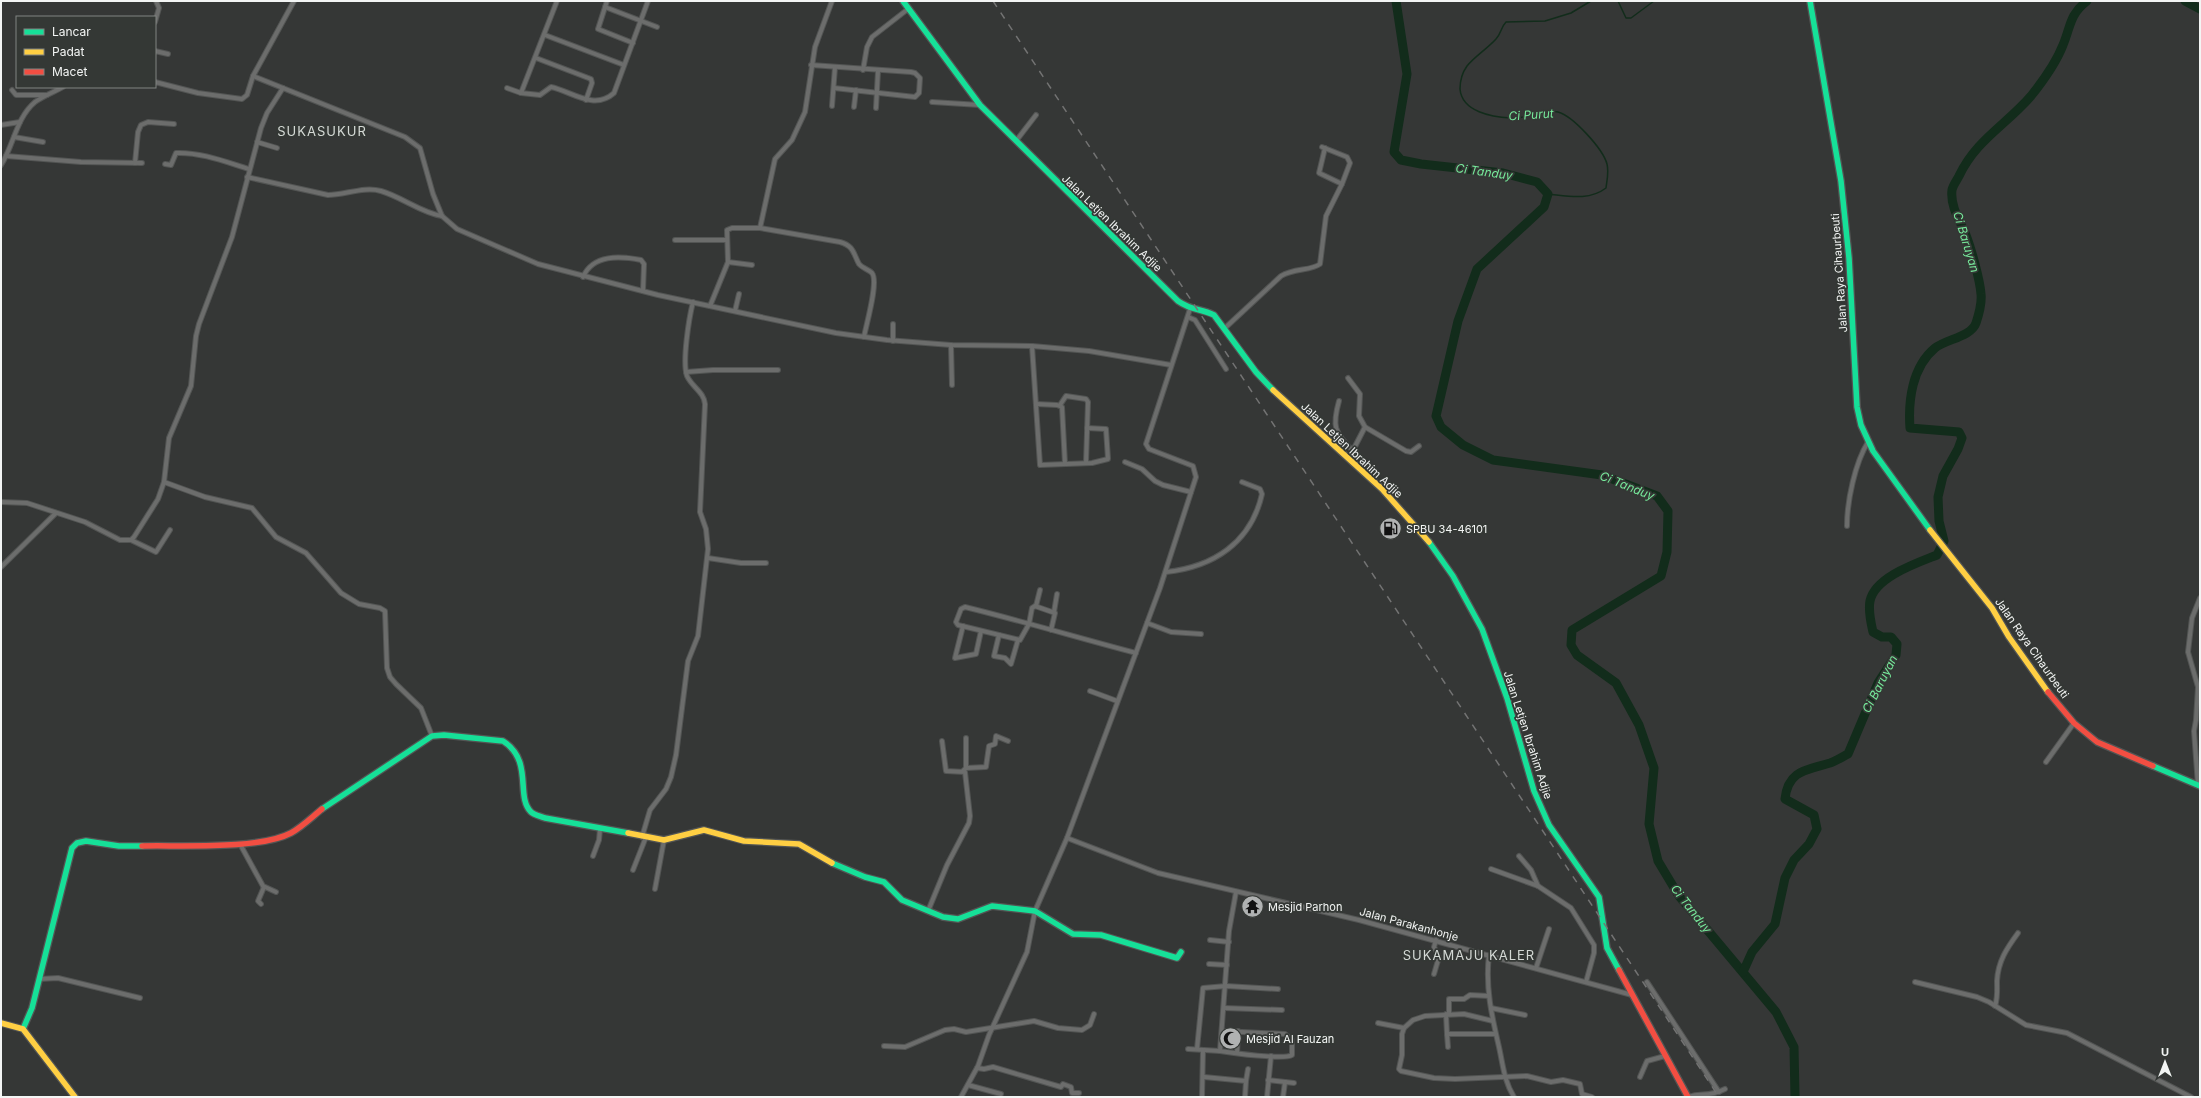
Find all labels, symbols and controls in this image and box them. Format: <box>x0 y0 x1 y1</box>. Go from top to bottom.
legend <box>16 16 156 88</box>
text: Lancar <box>52 24 91 39</box>
text: Padat <box>52 44 84 59</box>
text: Macet <box>52 64 87 79</box>
water label: Ci Purut <box>1508 105 1555 124</box>
district label: SUKASUKUR <box>277 123 367 139</box>
water label: Ci Tanduy <box>1455 160 1514 183</box>
street label: Jalan Letjen Ibrahim Adjie <box>1059 171 1165 275</box>
water label: Ci Baruyan <box>1950 210 1983 274</box>
street label: Jalan Raya Cihaurbeuti <box>1828 213 1850 333</box>
street label: Jalan Letjen Ibrahim Adjie <box>1298 399 1406 501</box>
water label: Ci Tanduy <box>1598 468 1657 503</box>
fuel station icon: SPBU 34-46101 <box>1378 516 1404 542</box>
place label: SPBU 34-46101 <box>1406 522 1487 536</box>
street label: Jalan Raya Cihaurbeuti <box>1992 595 2072 701</box>
water label: Ci Baruyan <box>1859 652 1901 715</box>
street label: Jalan Letjen Ibrahim Adjie <box>1501 669 1555 801</box>
water label: Ci Tanduy <box>1668 881 1715 936</box>
temple icon: Mesjid Parhon <box>1239 894 1265 920</box>
place label: Mesjid Parhon <box>1268 900 1342 914</box>
street label: Jalan Parakanhonje <box>1358 904 1460 944</box>
district label: SUKAMAJU KALER <box>1403 947 1535 963</box>
mosque icon: Mesjid Al Fauzan <box>1218 1026 1244 1052</box>
place label: Mesjid Al Fauzan <box>1246 1032 1334 1046</box>
north arrow <box>2145 1042 2185 1082</box>
text: U <box>2161 1045 2169 1059</box>

